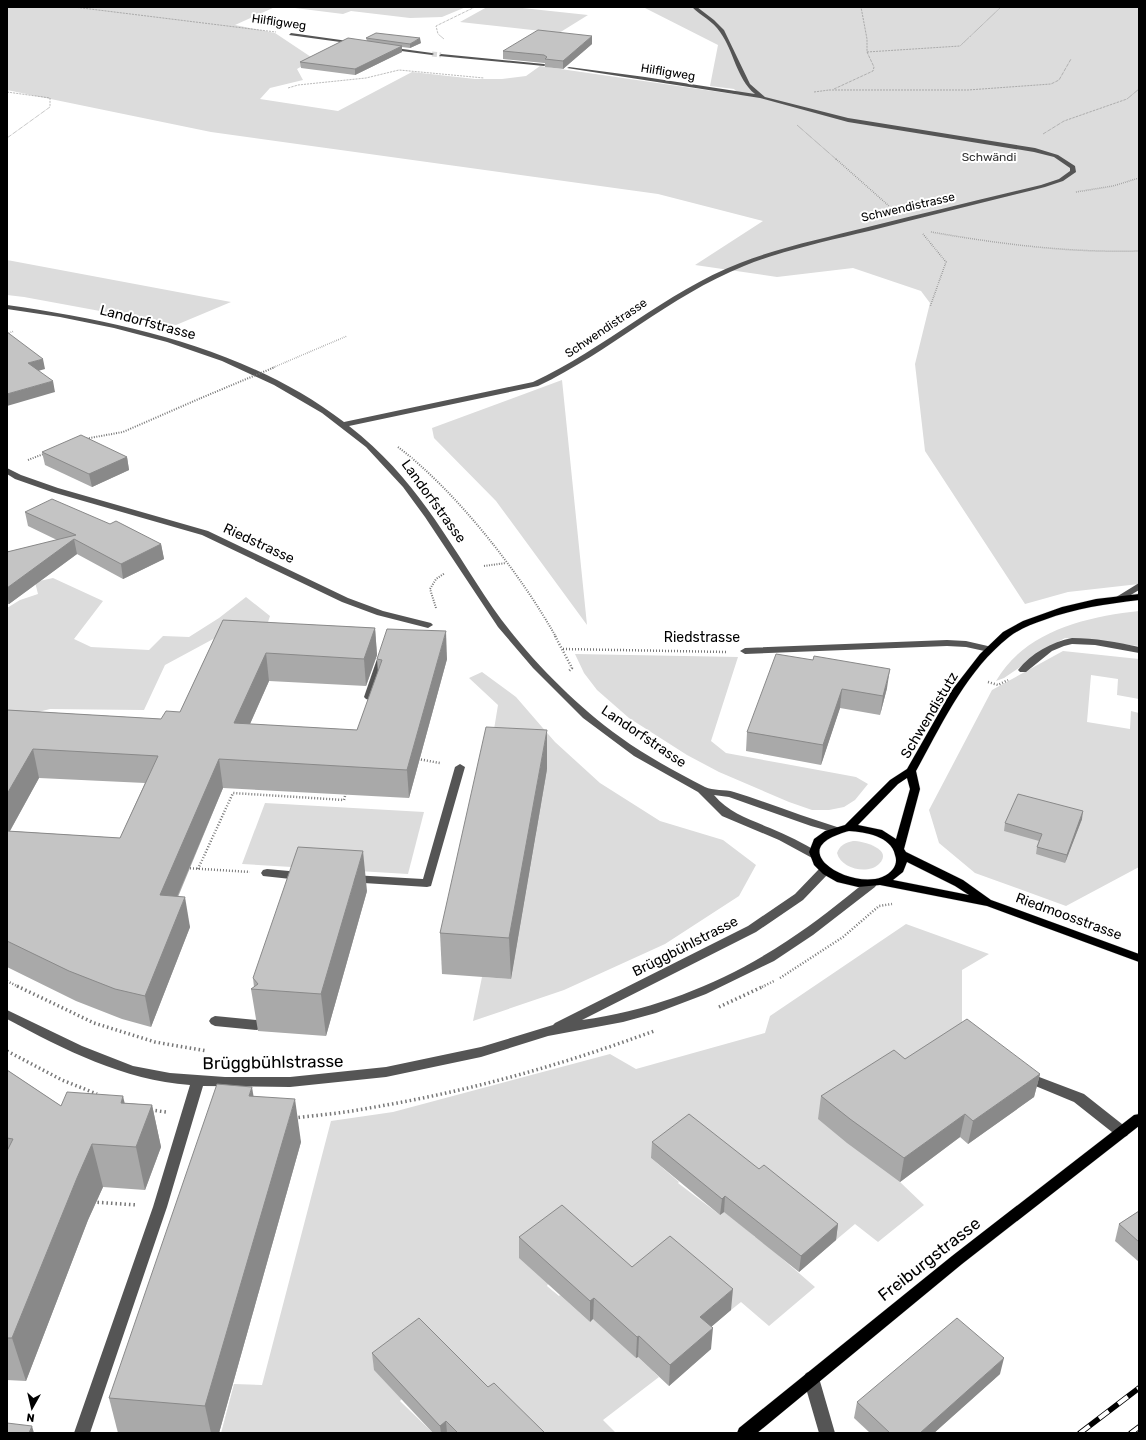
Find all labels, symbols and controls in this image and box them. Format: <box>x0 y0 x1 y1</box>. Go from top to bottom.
street label: Hilfligweg <box>251 11 307 33</box>
street label: Hilfligweg <box>640 61 696 83</box>
park label: Schwändi <box>962 150 1016 164</box>
street label: Schwendistrasse <box>860 189 956 225</box>
street label: Schwendistrasse <box>562 295 650 361</box>
street label: Landorfstrasse <box>98 301 198 344</box>
street label: Landorfstrasse <box>398 456 470 546</box>
street label: Riedstrasse <box>221 520 297 567</box>
street label: Riedstrasse <box>664 629 740 646</box>
street label: Schwendistutz <box>897 669 962 761</box>
street label: Landorfstrasse <box>598 702 690 771</box>
street label: Riedmoosstrasse <box>1013 889 1125 944</box>
street label: Brüggbühlstrasse <box>630 912 741 980</box>
street label: Brüggbühlstrasse <box>202 1051 344 1073</box>
street label: Freiburgstrasse <box>874 1213 984 1305</box>
north arrow <box>12 1388 52 1428</box>
text: N <box>26 1410 36 1424</box>

